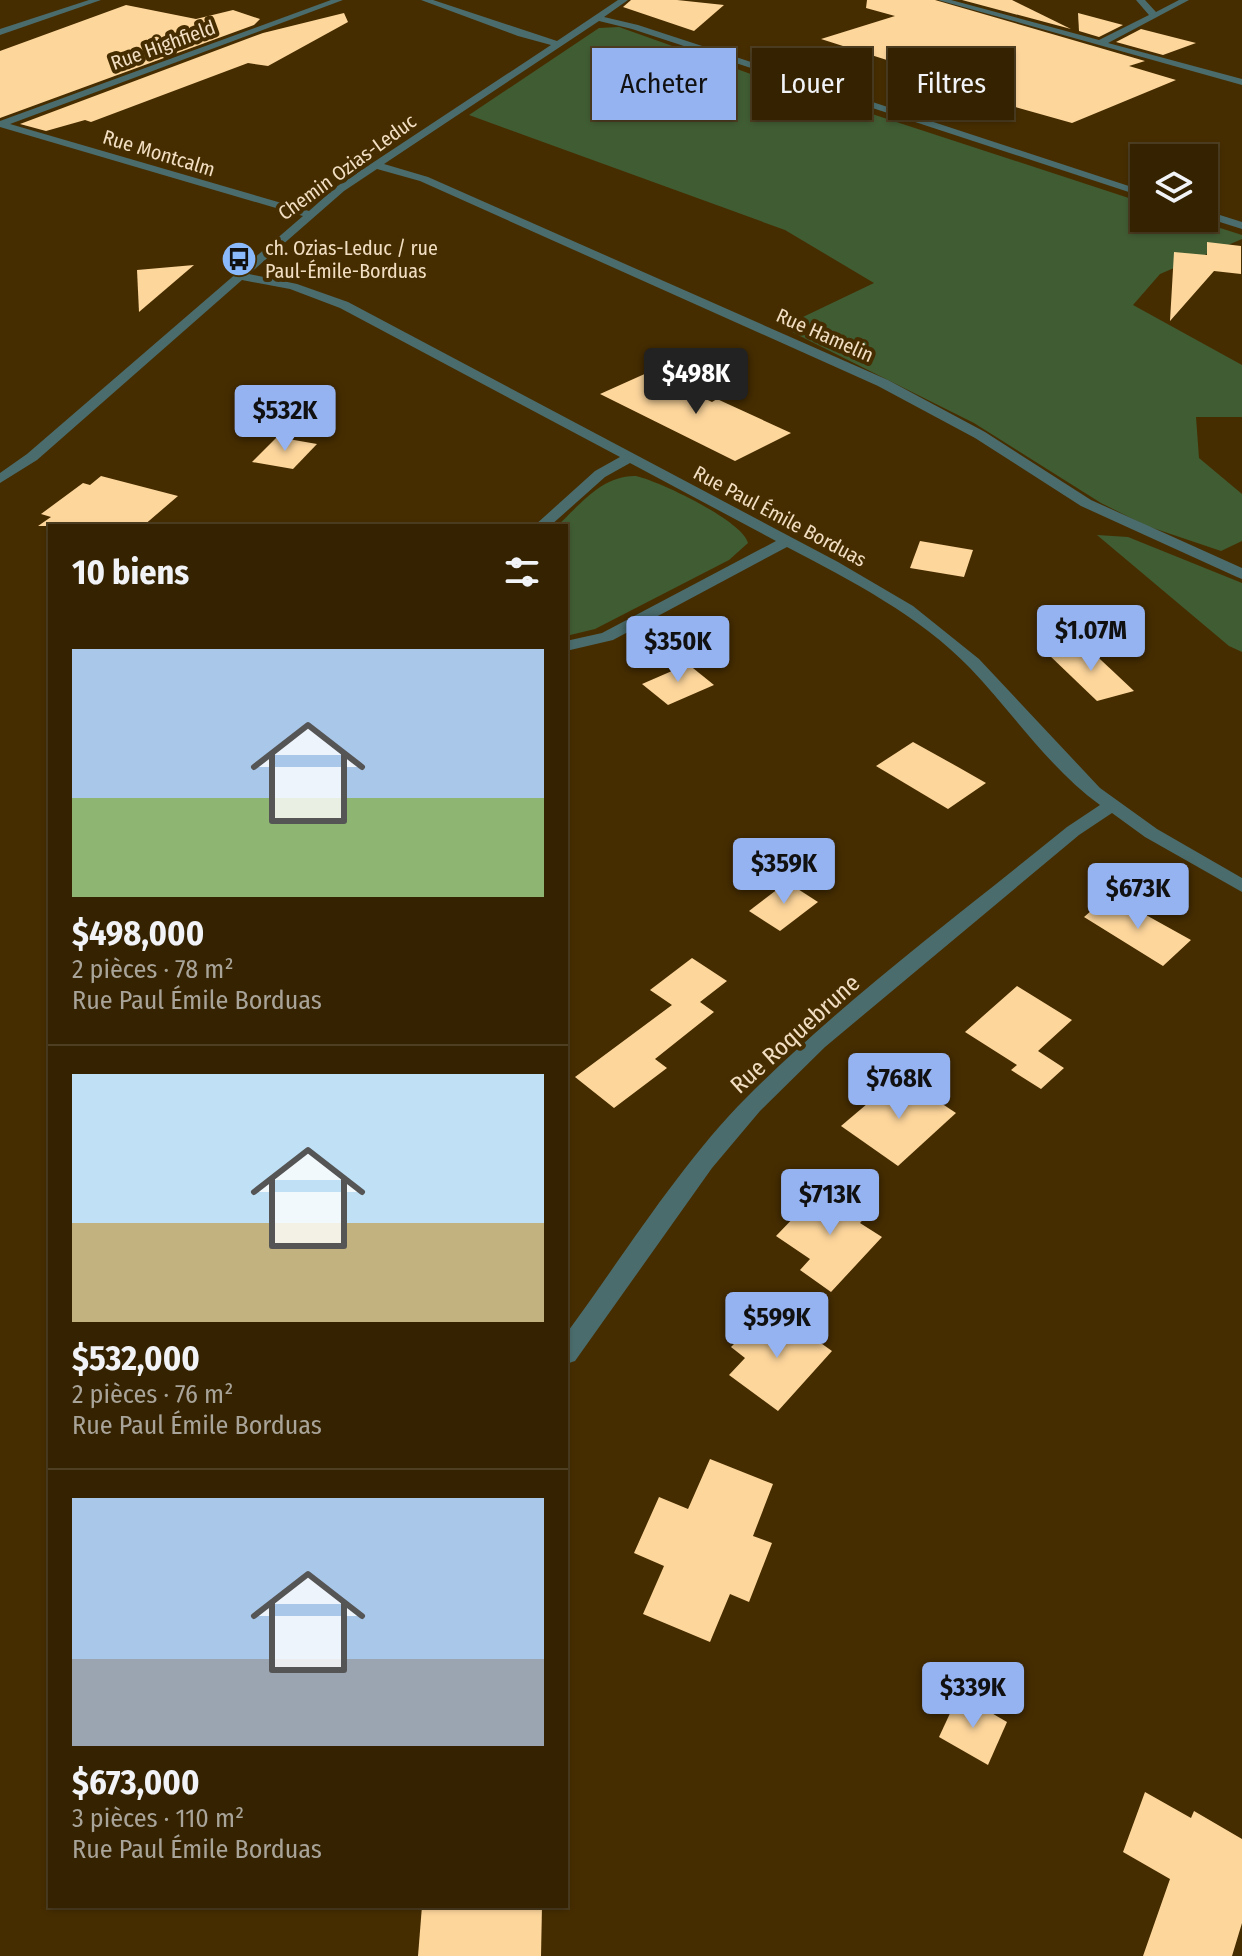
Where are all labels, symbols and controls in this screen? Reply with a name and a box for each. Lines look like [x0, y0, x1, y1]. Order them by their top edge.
street label: Rue Highfield [108, 15, 218, 75]
chip: Acheter [592, 48, 736, 120]
chip: Louer [752, 48, 872, 120]
chip: Filtres [888, 48, 1014, 120]
street label: Chemin Ozias-Leduc [273, 109, 421, 225]
street label: Rue Montcalm [100, 125, 218, 181]
map controls [1130, 144, 1218, 232]
button: layers [1130, 144, 1218, 232]
place label: ch. Ozias-Leduc / rue Paul-Émile-Borduas [265, 236, 438, 283]
bus stop icon: ch. Ozias-Leduc / rue Paul-Émile-Borduas [220, 240, 258, 278]
street label: Rue Hamelin [773, 303, 877, 367]
pin: $498K [640, 348, 752, 416]
text: $498K [662, 358, 730, 389]
pin: $532K [229, 385, 341, 453]
text: $532K [253, 395, 317, 426]
street label: Rue Paul Émile Borduas [689, 460, 871, 572]
icon: filters [500, 550, 544, 594]
text: 10 biens [72, 552, 189, 593]
pin: $1.07M [1026, 605, 1156, 673]
text: $1.07M [1055, 615, 1127, 646]
pin: $350K [622, 616, 734, 684]
text: $350K [644, 626, 712, 657]
icon: home [236, 701, 380, 845]
pin: $359K [728, 838, 840, 906]
text: $359K [751, 848, 817, 879]
pin: $673K [1082, 863, 1194, 931]
text: $673K [1106, 873, 1170, 904]
text: $498,000 [72, 913, 204, 954]
text: 2 pièces · 78 m² [72, 954, 234, 985]
street label: Rue Roquebrune [725, 969, 865, 1099]
text: Rue Paul Émile Borduas [72, 985, 322, 1016]
pin: $768K [843, 1053, 955, 1121]
text: $768K [866, 1063, 932, 1094]
icon: home [236, 1126, 380, 1270]
pin: $713K [774, 1169, 886, 1237]
text: $713K [799, 1179, 861, 1210]
pin: $599K [721, 1292, 833, 1360]
text: $599K [743, 1302, 811, 1333]
text: $532,000 [72, 1338, 200, 1379]
text: 2 pièces · 76 m² [72, 1379, 233, 1410]
text: Rue Paul Émile Borduas [72, 1410, 322, 1441]
icon: home [236, 1550, 380, 1694]
pin: $339K [917, 1662, 1029, 1730]
text: $339K [940, 1672, 1006, 1703]
text: $673,000 [72, 1762, 200, 1803]
text: 3 pièces · 110 m² [72, 1803, 244, 1834]
text: Rue Paul Émile Borduas [72, 1834, 322, 1865]

